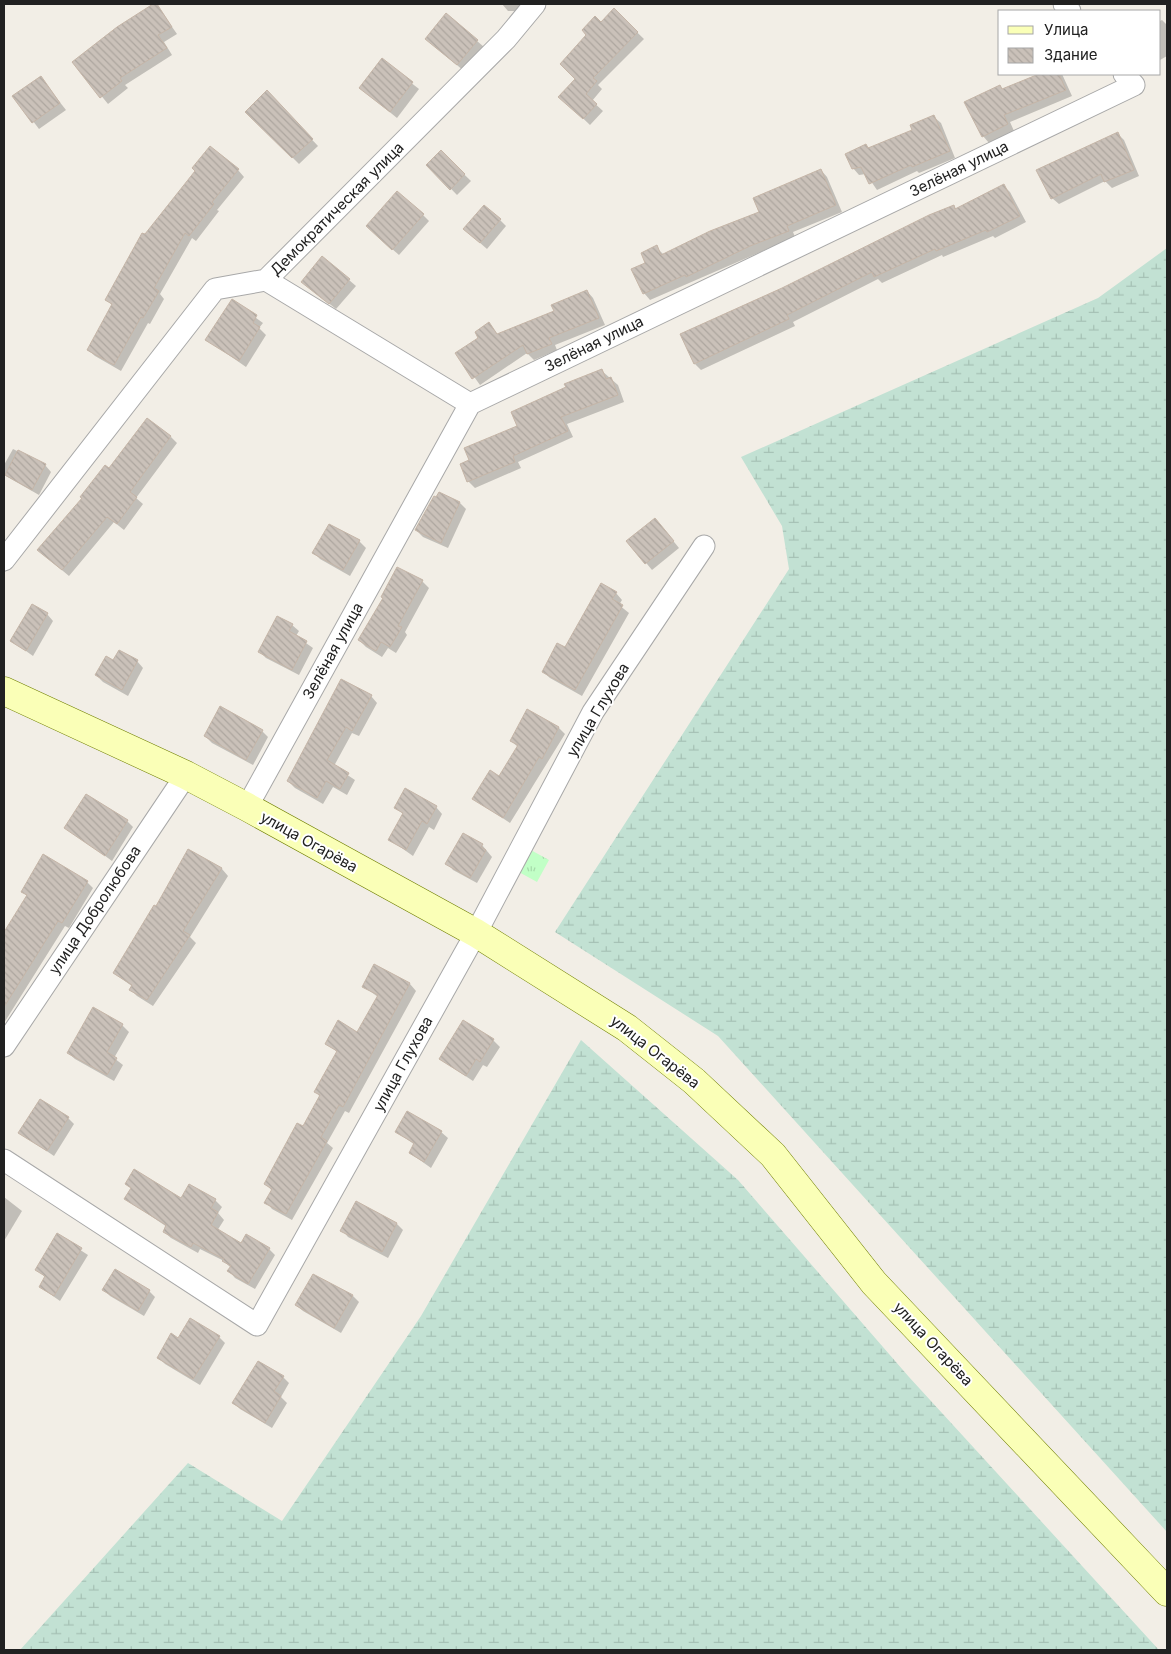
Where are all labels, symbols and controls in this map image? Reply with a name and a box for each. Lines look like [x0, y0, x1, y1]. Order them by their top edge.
legend [998, 10, 1161, 75]
text: Улица [1044, 20, 1088, 39]
text: Здание [1044, 45, 1098, 64]
street label: Зелёная улица [906, 136, 1011, 201]
street label: Демократическая улица [266, 138, 407, 279]
street label: Зелёная улица [541, 311, 646, 376]
street label: Зелёная улица [298, 599, 367, 703]
street label: улица Глухова [562, 659, 633, 760]
street label: улица Огарёва [257, 807, 361, 876]
street label: улица Добролюбова [44, 842, 145, 978]
street label: улица Огарёва [607, 1011, 704, 1092]
street label: улица Глухова [369, 1013, 437, 1115]
street label: улица Огарёва [890, 1298, 977, 1390]

